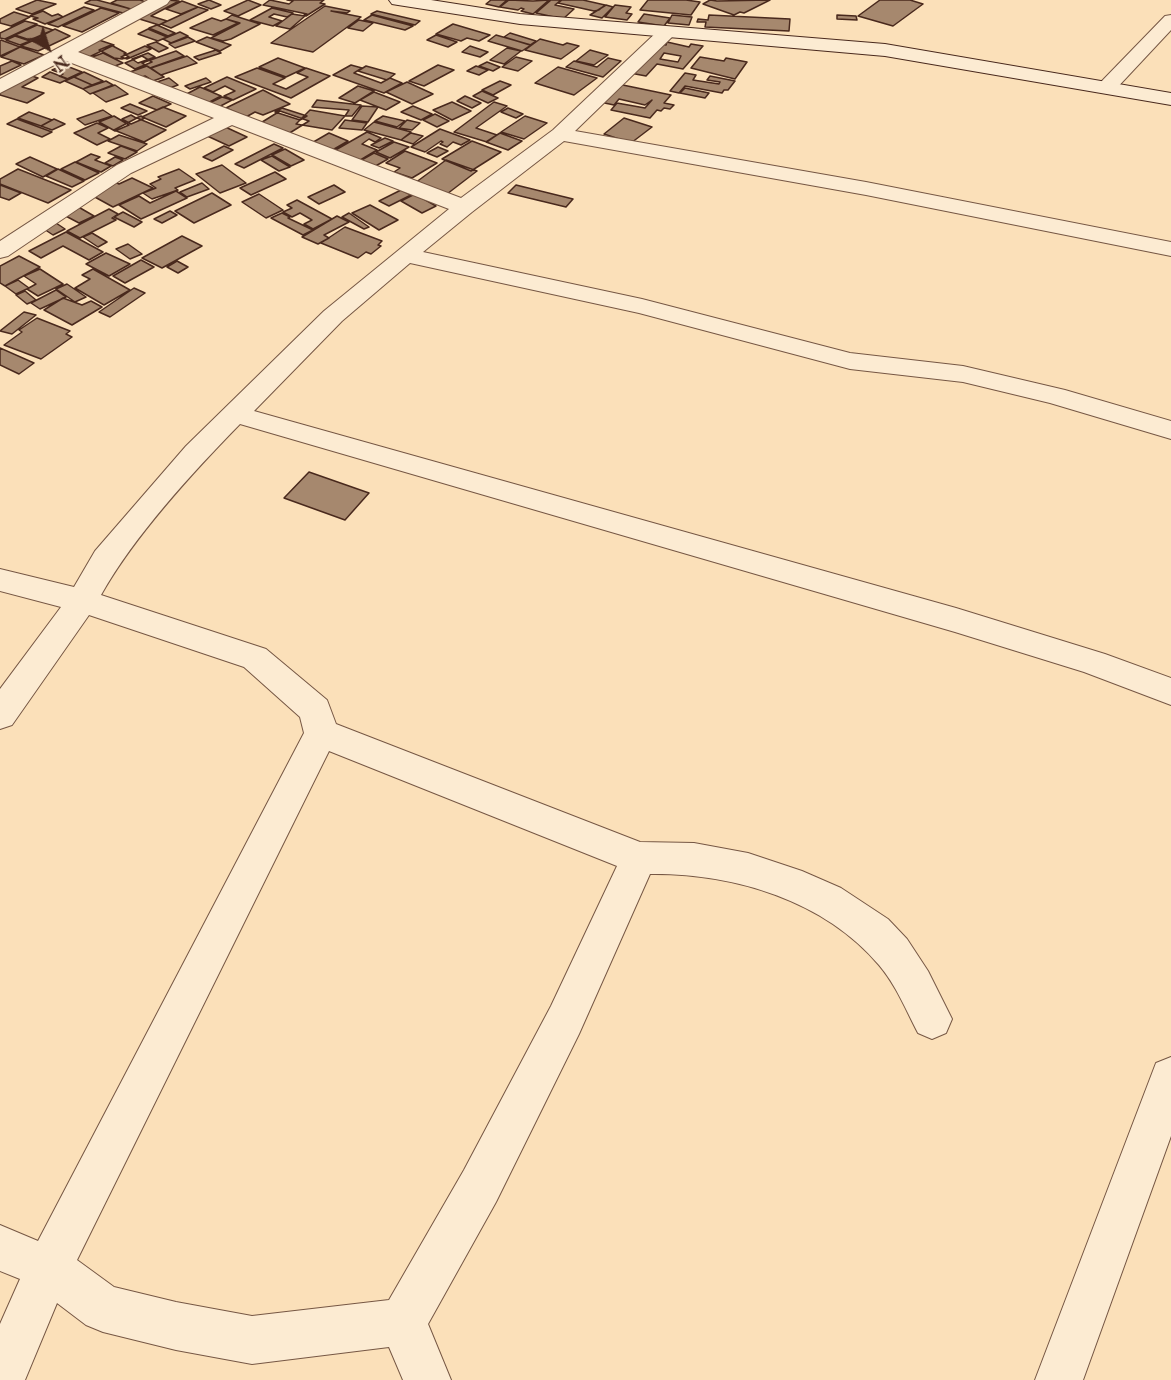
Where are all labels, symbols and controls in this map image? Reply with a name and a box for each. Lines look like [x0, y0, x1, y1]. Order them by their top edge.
north arrow [18, 18, 78, 78]
text: N [48, 50, 71, 74]

